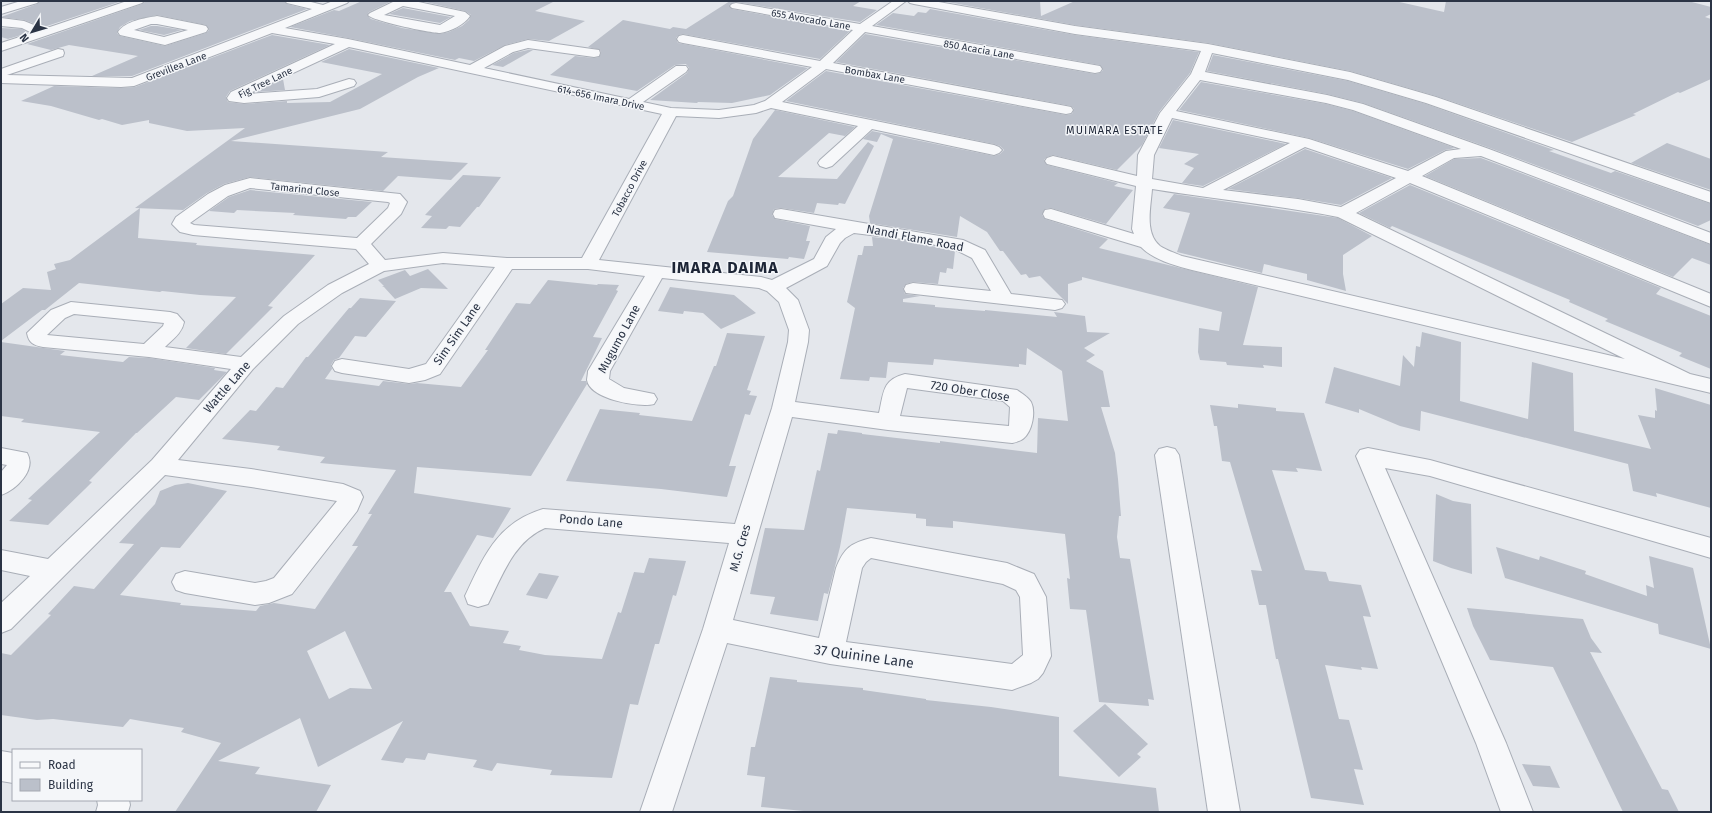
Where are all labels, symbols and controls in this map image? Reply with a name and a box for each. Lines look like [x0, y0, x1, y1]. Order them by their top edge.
street label: 655 Avocado Lane [770, 7, 852, 33]
north arrow [12, 12, 52, 52]
text: N [17, 31, 32, 45]
street label: 850 Acacia Lane [942, 38, 1015, 62]
street label: Grevillea Lane [144, 50, 208, 84]
street label: Bombax Lane [844, 64, 906, 86]
street label: Fig Tree Lane [236, 65, 295, 101]
street label: 614-656 Imara Drive [556, 83, 645, 113]
district label: MUIMARA ESTATE [1066, 124, 1164, 137]
street label: Tobacco Drive [610, 158, 650, 219]
street label: Tamarind Close [270, 180, 340, 200]
street label: Nandi Flame Road [865, 222, 965, 254]
district label: IMARA DAIMA [671, 258, 779, 277]
street label: Sim Sim Lane [430, 300, 484, 368]
street label: Mugumo Lane [595, 302, 643, 376]
street label: Wattle Lane [201, 358, 253, 416]
street label: 720 Ober Close [929, 378, 1011, 404]
street label: Pondo Lane [559, 511, 623, 531]
street label: M.G. Cres [727, 522, 754, 573]
street label: 37 Quinine Lane [813, 641, 915, 672]
legend [12, 749, 142, 801]
text: Road [48, 758, 76, 772]
text: Building [48, 778, 94, 792]

